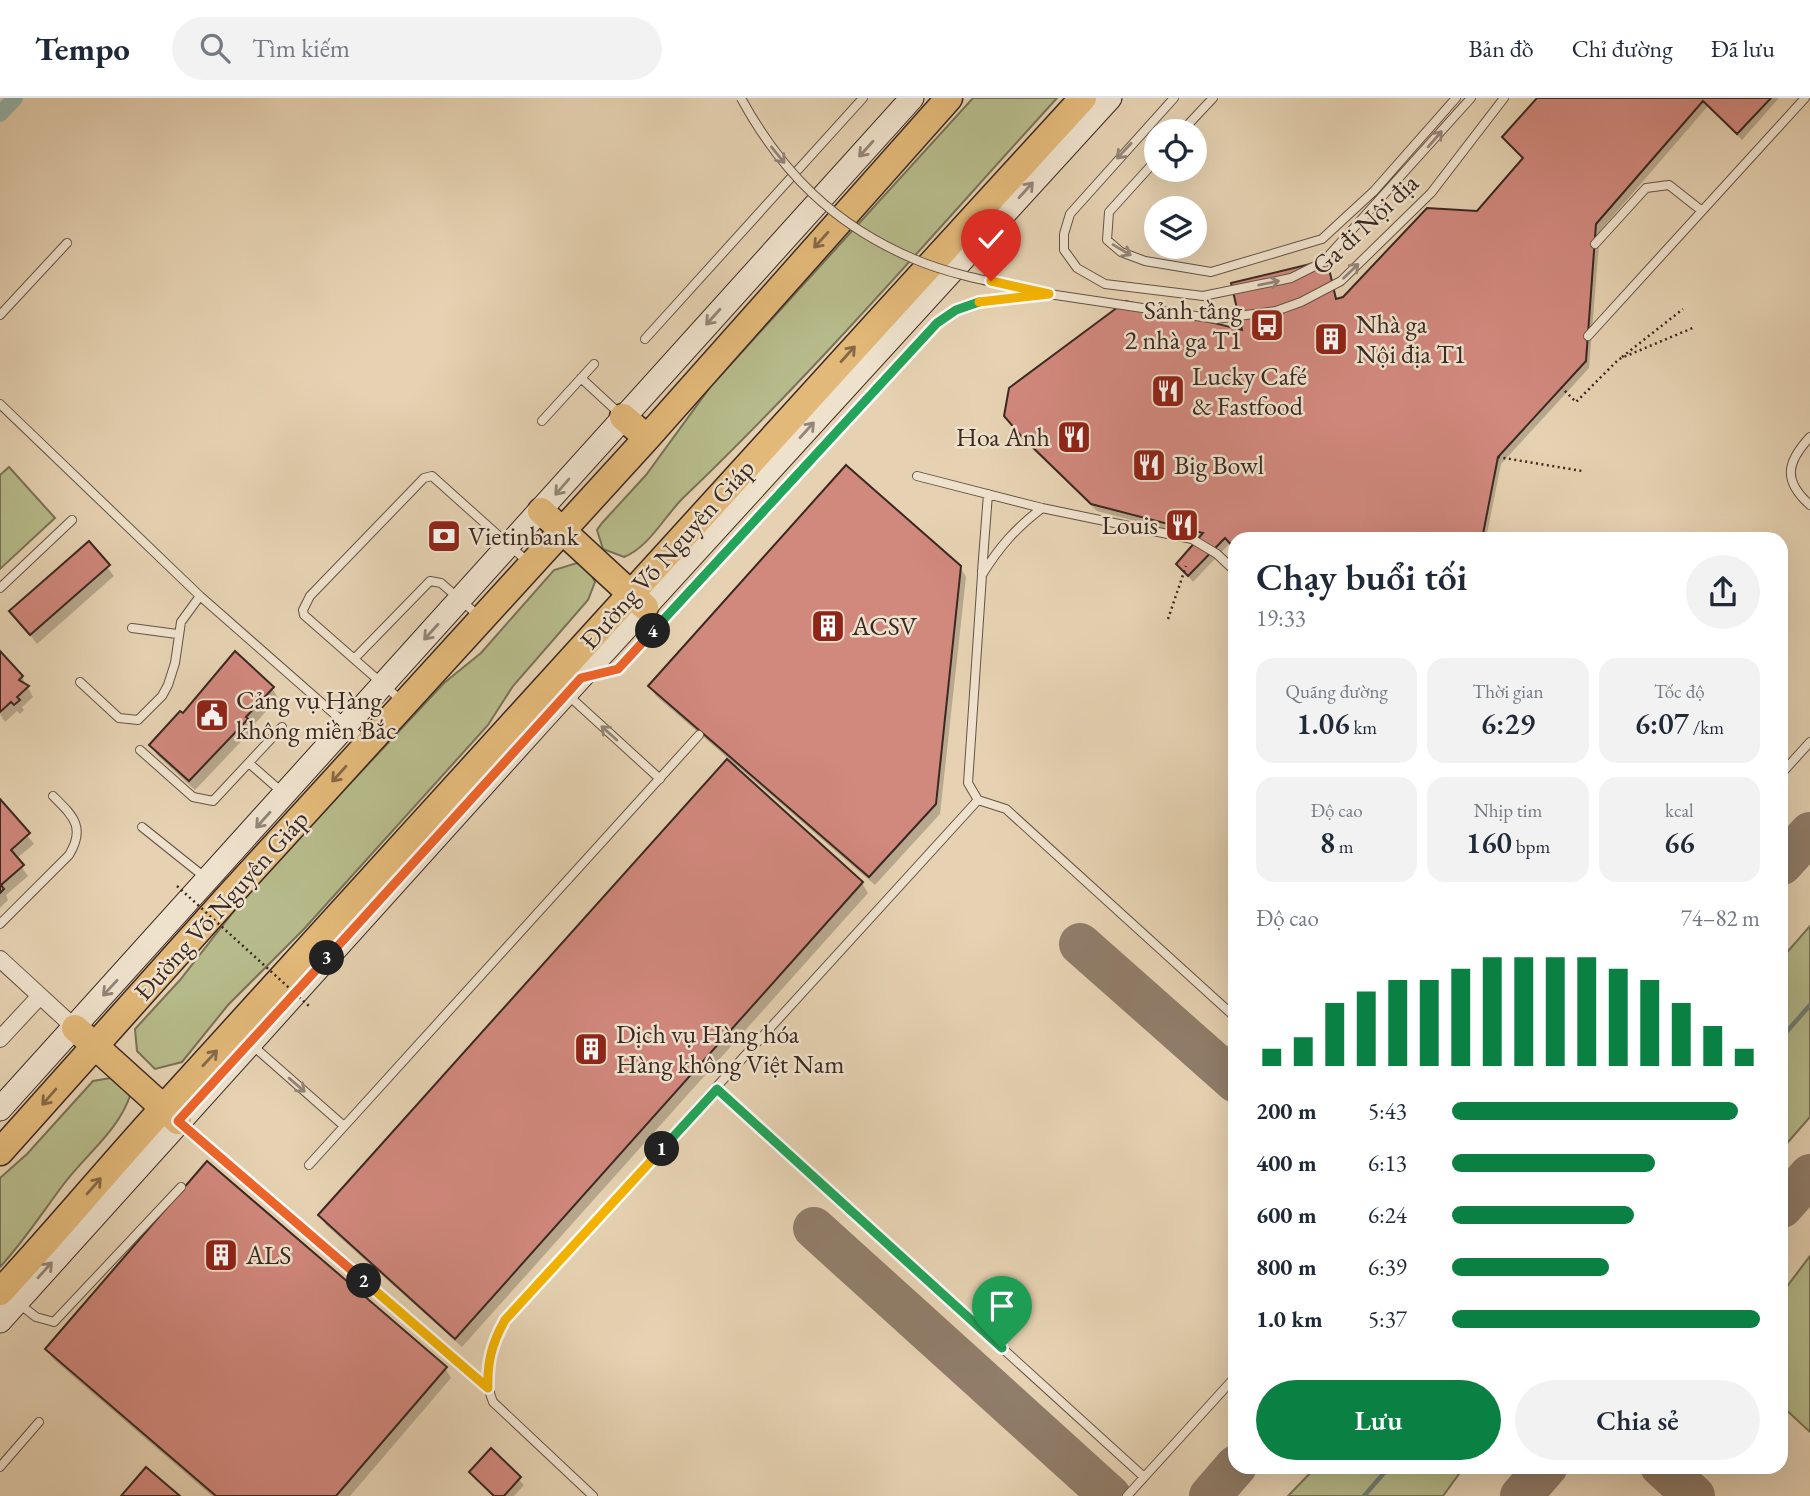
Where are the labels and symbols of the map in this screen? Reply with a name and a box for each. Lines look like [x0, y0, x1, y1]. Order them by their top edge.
one-way arrow [1427, 130, 1443, 148]
one-way arrow [858, 139, 874, 157]
one-way arrow [1116, 142, 1133, 159]
one-way arrow [770, 146, 785, 164]
street label: Ga đi Nội địa [1304, 165, 1426, 282]
one-way arrow [1018, 182, 1035, 199]
pin [961, 209, 1021, 281]
one-way arrow [813, 231, 829, 249]
one-way arrow [1112, 243, 1132, 257]
one-way arrow [1342, 263, 1359, 280]
one-way arrow [1257, 276, 1280, 290]
place label: Sảnh tầng 2 nhà ga T1 [1125, 293, 1243, 357]
bus stop icon: Sảnh tầng 2 nhà ga T1 [1248, 306, 1286, 344]
place label: Nhà ga Nội địa T1 [1356, 307, 1466, 371]
one-way arrow [705, 308, 722, 325]
building icon: Nhà ga Nội địa T1 [1312, 320, 1350, 358]
one-way arrow [840, 346, 857, 363]
place label: Lucky Café & Fastfood [1192, 359, 1307, 423]
restaurant icon: Lucky Café & Fastfood [1149, 372, 1187, 410]
restaurant icon: Hoa Anh [1055, 418, 1093, 456]
place label: Hoa Anh [956, 420, 1050, 454]
one-way arrow [799, 422, 815, 440]
restaurant icon: Big Bowl [1130, 446, 1168, 484]
place label: Big Bowl [1174, 448, 1264, 482]
street label: Đường Võ Nguyên Giáp [572, 452, 762, 656]
one-way arrow [554, 478, 570, 496]
restaurant icon: Louis [1163, 506, 1201, 544]
place label: Louis [1101, 508, 1158, 542]
bank icon: Vietinbank [425, 517, 463, 555]
place label: Vietinbank [468, 519, 580, 553]
building icon: ACSV [809, 607, 847, 645]
place label: ACSV [851, 609, 918, 643]
pin: 4 [636, 614, 670, 648]
one-way arrow [423, 623, 439, 641]
place label: Cảng vụ Hàng không miền Bắc [236, 683, 397, 747]
public building icon: Cảng vụ Hàng không miền Bắc [193, 696, 231, 734]
one-way arrow [600, 725, 618, 741]
one-way arrow [331, 765, 348, 782]
street label: Đường Võ Nguyên Giáp [126, 803, 316, 1007]
one-way arrow [255, 811, 271, 829]
pin: 3 [310, 940, 344, 976]
one-way arrow [102, 979, 118, 997]
place label: Dịch vụ Hàng hóa Hàng không Việt Nam [616, 1017, 844, 1081]
building icon: Dịch vụ Hàng hóa Hàng không Việt Nam [572, 1030, 610, 1068]
one-way arrow [201, 1050, 218, 1067]
one-way arrow [288, 1077, 306, 1093]
one-way arrow [41, 1088, 57, 1106]
pin: 1 [644, 1132, 680, 1166]
one-way arrow [86, 1178, 102, 1196]
building icon: ALS [202, 1236, 240, 1274]
place label: ALS [245, 1238, 291, 1272]
one-way arrow [37, 1262, 54, 1279]
pin: 2 [346, 1264, 382, 1298]
pin [972, 1276, 1032, 1348]

